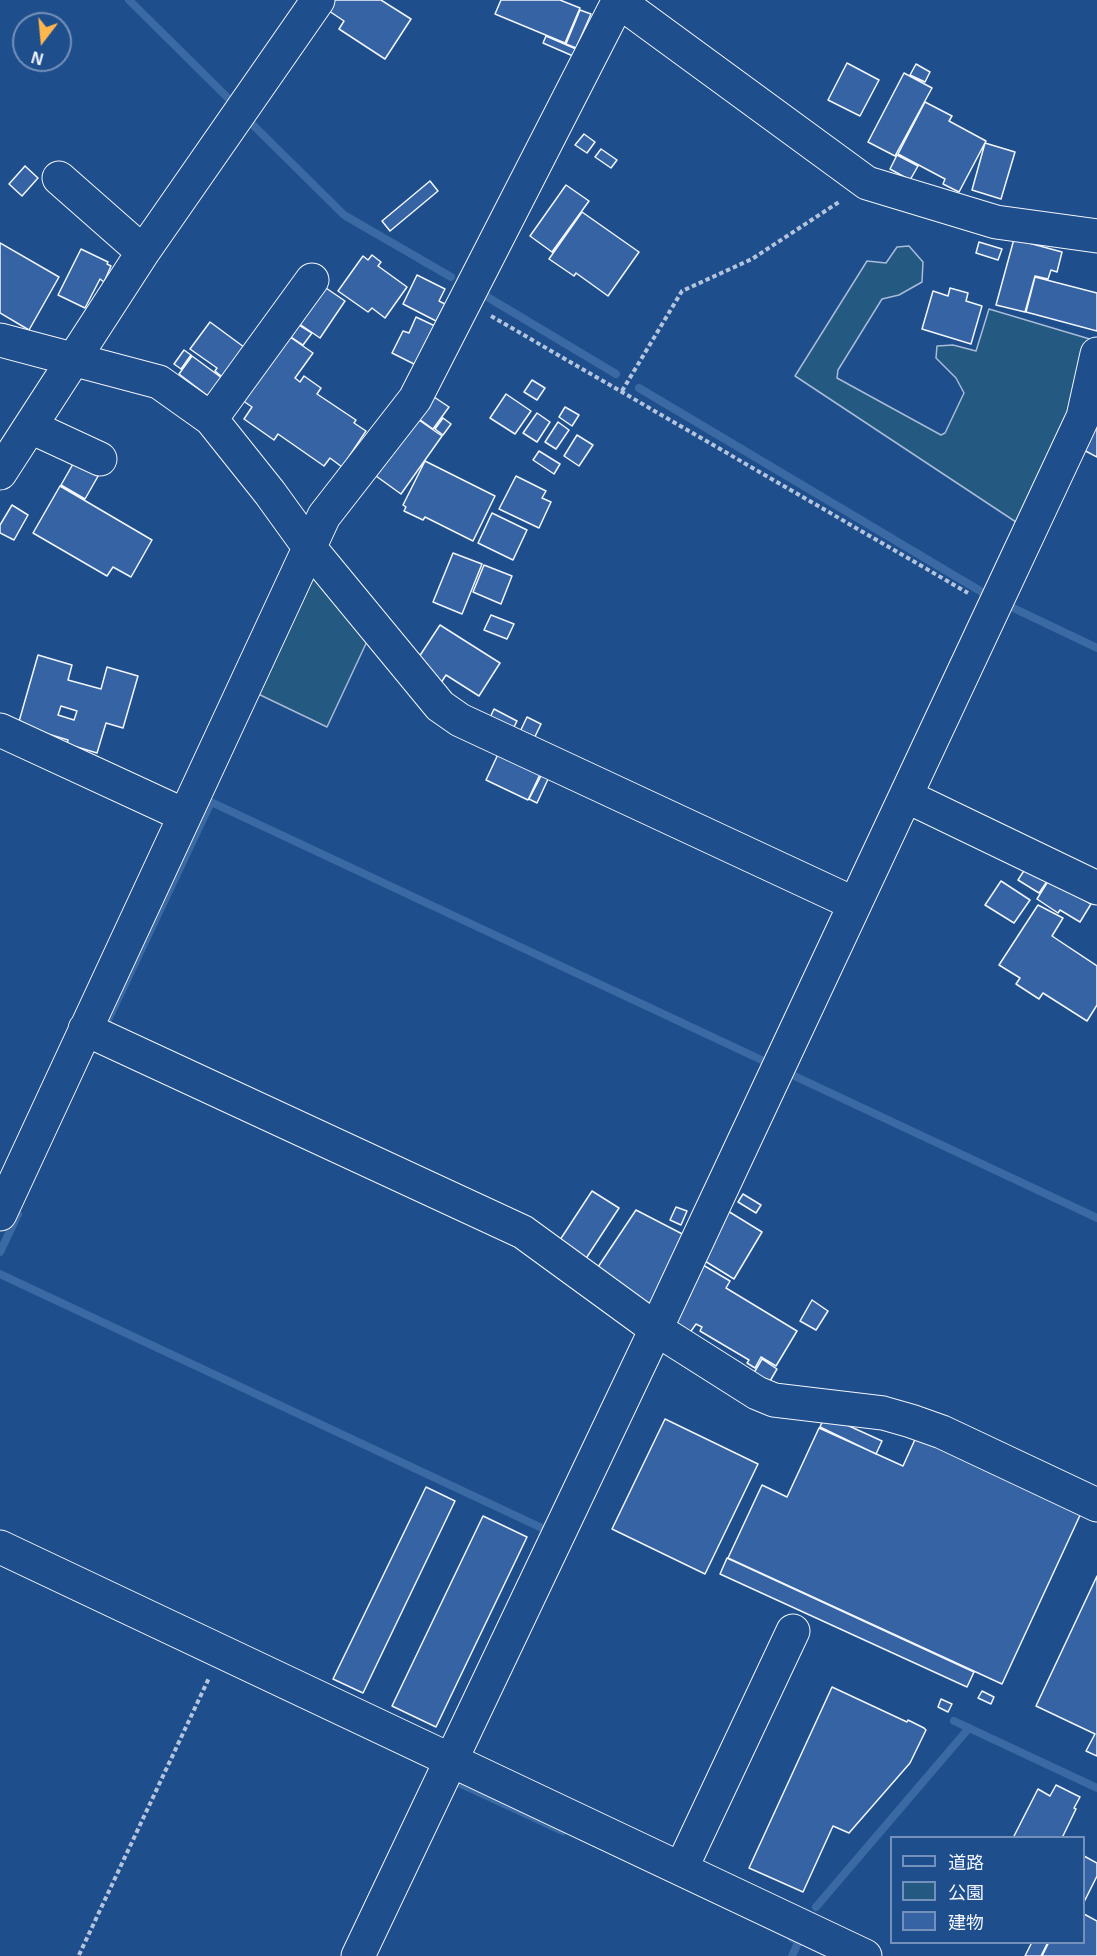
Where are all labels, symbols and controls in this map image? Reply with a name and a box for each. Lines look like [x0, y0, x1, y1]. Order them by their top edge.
north arrow [12, 12, 72, 72]
text: N [30, 48, 45, 68]
legend [890, 1836, 1085, 1944]
text: 道路 [948, 1853, 984, 1873]
text: 公園 [948, 1883, 984, 1903]
text: 建物 [948, 1913, 984, 1933]

